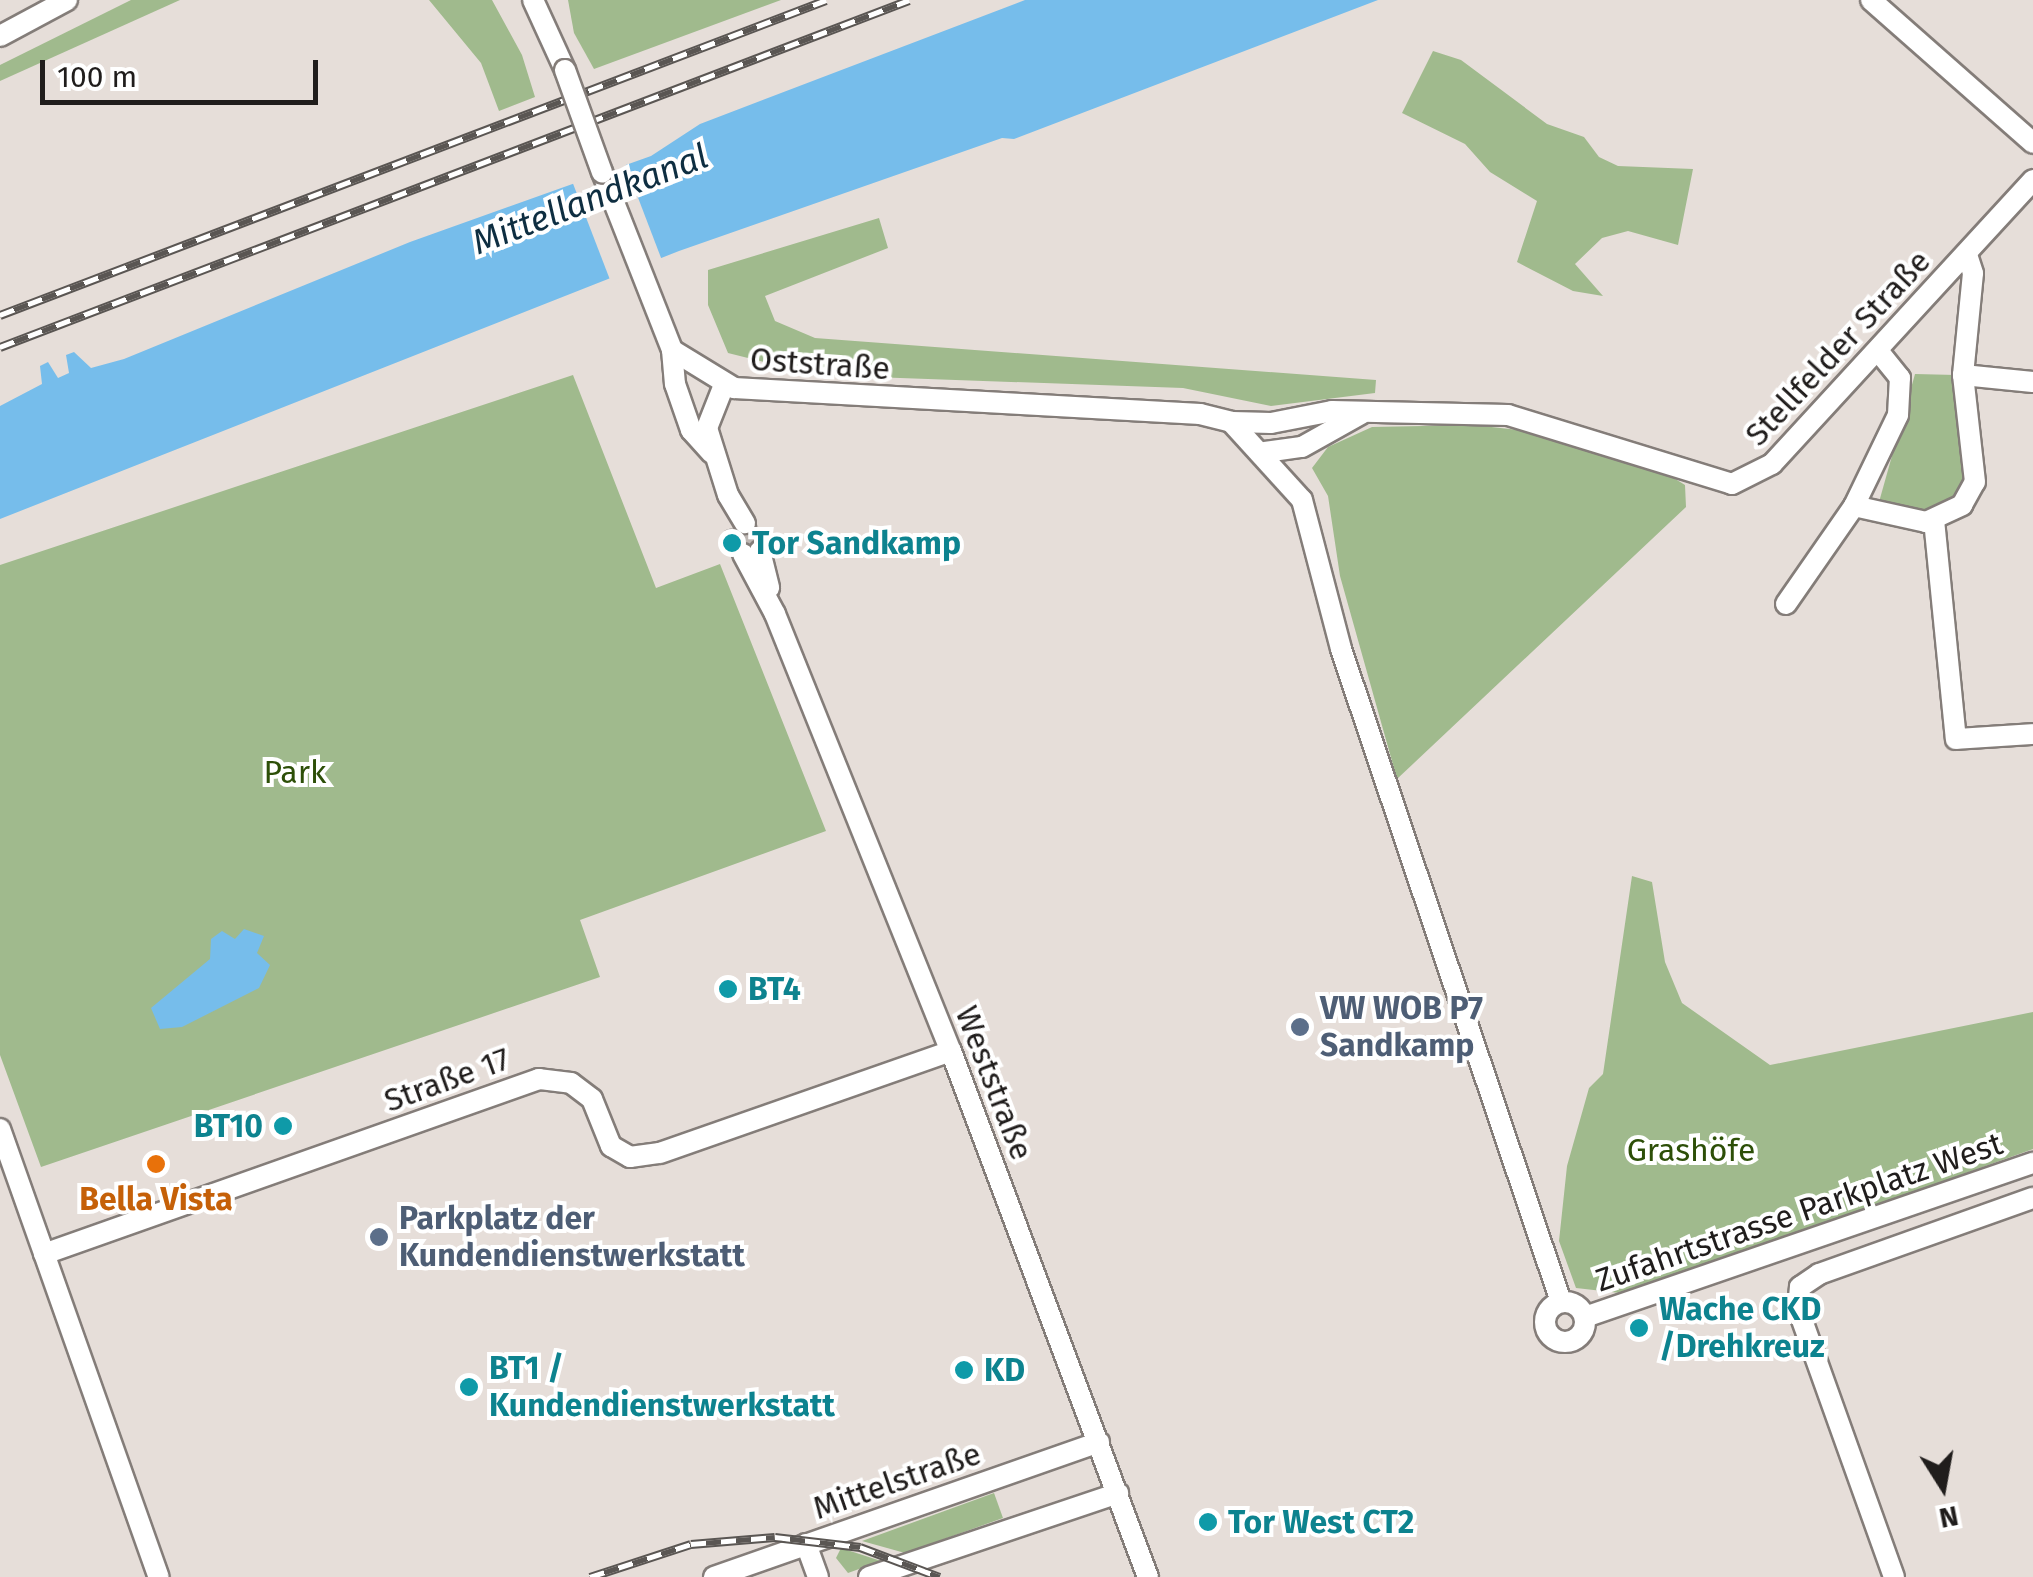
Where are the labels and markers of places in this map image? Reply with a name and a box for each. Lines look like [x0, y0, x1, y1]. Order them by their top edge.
place label: Tor Sandkamp [752, 524, 961, 562]
marker: Tor Sandkamp [721, 532, 743, 554]
place label: BT4 [748, 970, 801, 1008]
marker: BT4 [717, 978, 739, 1000]
place label: VW WOB P7 Sandkamp [1320, 990, 1483, 1065]
marker: VW WOB P7 Sandkamp [1289, 1016, 1311, 1038]
place label: BT10 [194, 1107, 263, 1145]
marker: BT10 [272, 1115, 294, 1137]
marker: Bella Vista [145, 1153, 167, 1175]
place label: Bella Vista [79, 1180, 233, 1218]
place label: Parkplatz der Kundendienstwerkstatt [399, 1200, 745, 1275]
marker: Parkplatz der Kundendienstwerkstatt [368, 1226, 390, 1248]
place label: Wache CKD /Drehkreuz [1659, 1291, 1825, 1366]
marker: Wache CKD /Drehkreuz [1628, 1317, 1650, 1339]
place label: BT1 / Kundendienstwerkstatt [489, 1350, 835, 1425]
place label: KD [984, 1351, 1025, 1389]
marker: KD [953, 1359, 975, 1381]
marker: BT1 / Kundendienstwerkstatt [458, 1376, 480, 1398]
place label: Tor West CT2 [1228, 1503, 1414, 1541]
marker: Tor West CT2 [1197, 1511, 1219, 1533]

